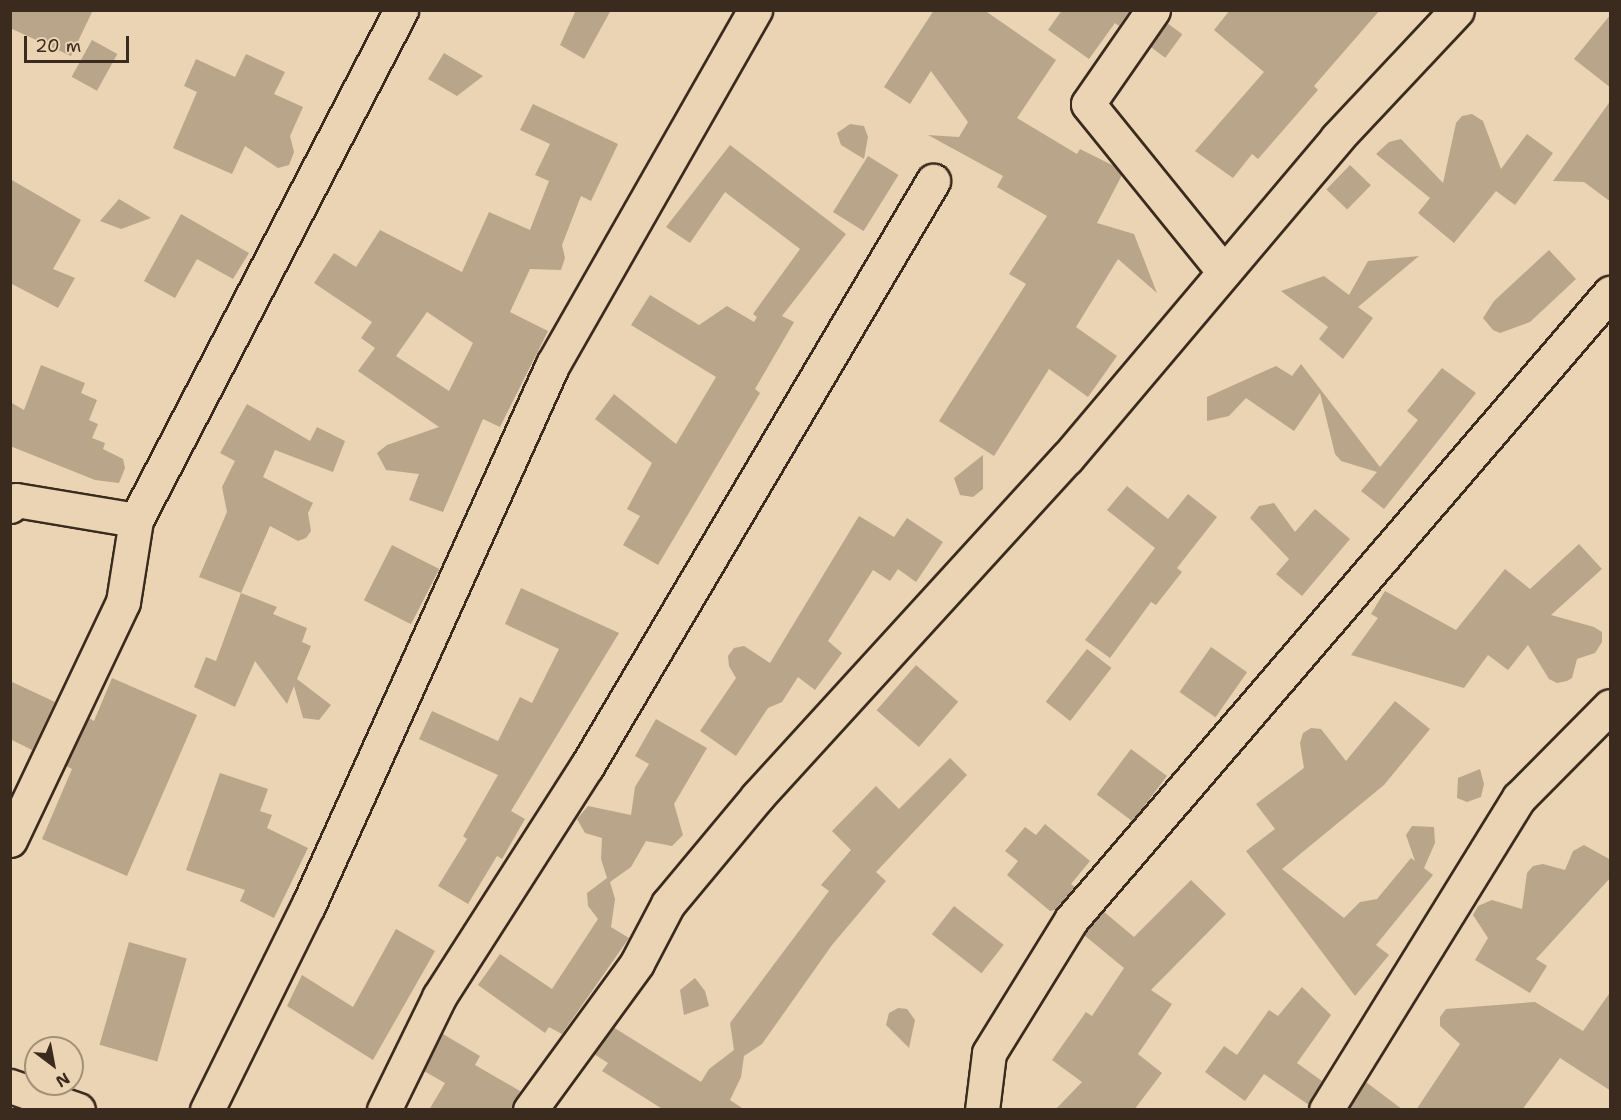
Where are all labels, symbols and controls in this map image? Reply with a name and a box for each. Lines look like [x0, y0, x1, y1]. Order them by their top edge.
scale bar [27, 24, 132, 62]
text: 20 m [35, 34, 81, 58]
north arrow [24, 1036, 84, 1096]
text: N [52, 1068, 74, 1092]

